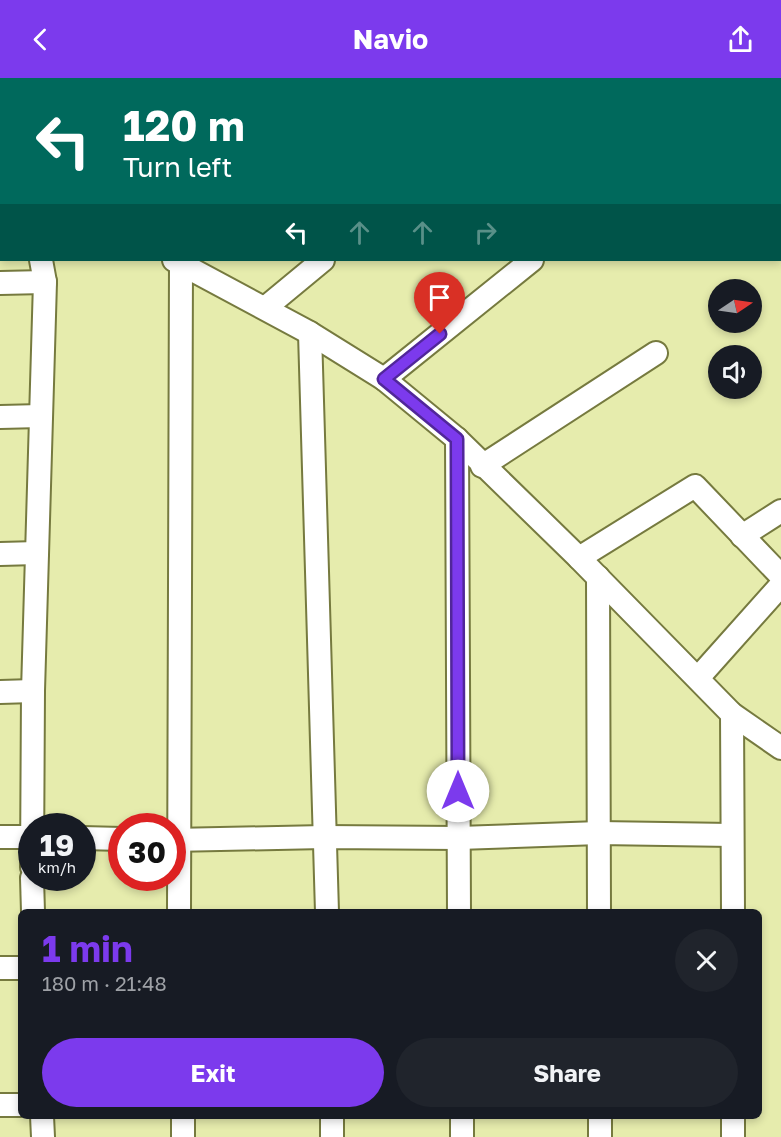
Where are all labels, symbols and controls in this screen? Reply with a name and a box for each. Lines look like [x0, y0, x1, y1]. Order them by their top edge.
icon: back [24, 23, 57, 56]
text: Navio [353, 23, 428, 55]
icon: share [724, 23, 757, 56]
text: 120 m [123, 100, 245, 150]
icon: left [24, 102, 102, 180]
text: Turn left [123, 151, 232, 183]
icon: left [280, 216, 313, 249]
icon: ahead [343, 216, 376, 249]
icon: ahead [406, 216, 439, 249]
icon: right [469, 216, 502, 249]
pin [414, 272, 465, 334]
north arrow [708, 279, 762, 333]
map controls [708, 279, 762, 399]
icon: arrive [423, 281, 456, 314]
button: sound [708, 345, 762, 399]
position arrow [426, 759, 490, 823]
speed limit sign: 30 [108, 813, 186, 891]
text: 19 [40, 827, 74, 863]
text: km/h [38, 858, 76, 876]
text: 1 min [42, 927, 133, 970]
button: close [675, 929, 738, 992]
text: 180 m · 21:48 [42, 971, 167, 995]
button: Exit [42, 1038, 384, 1107]
button: Share [396, 1038, 738, 1107]

